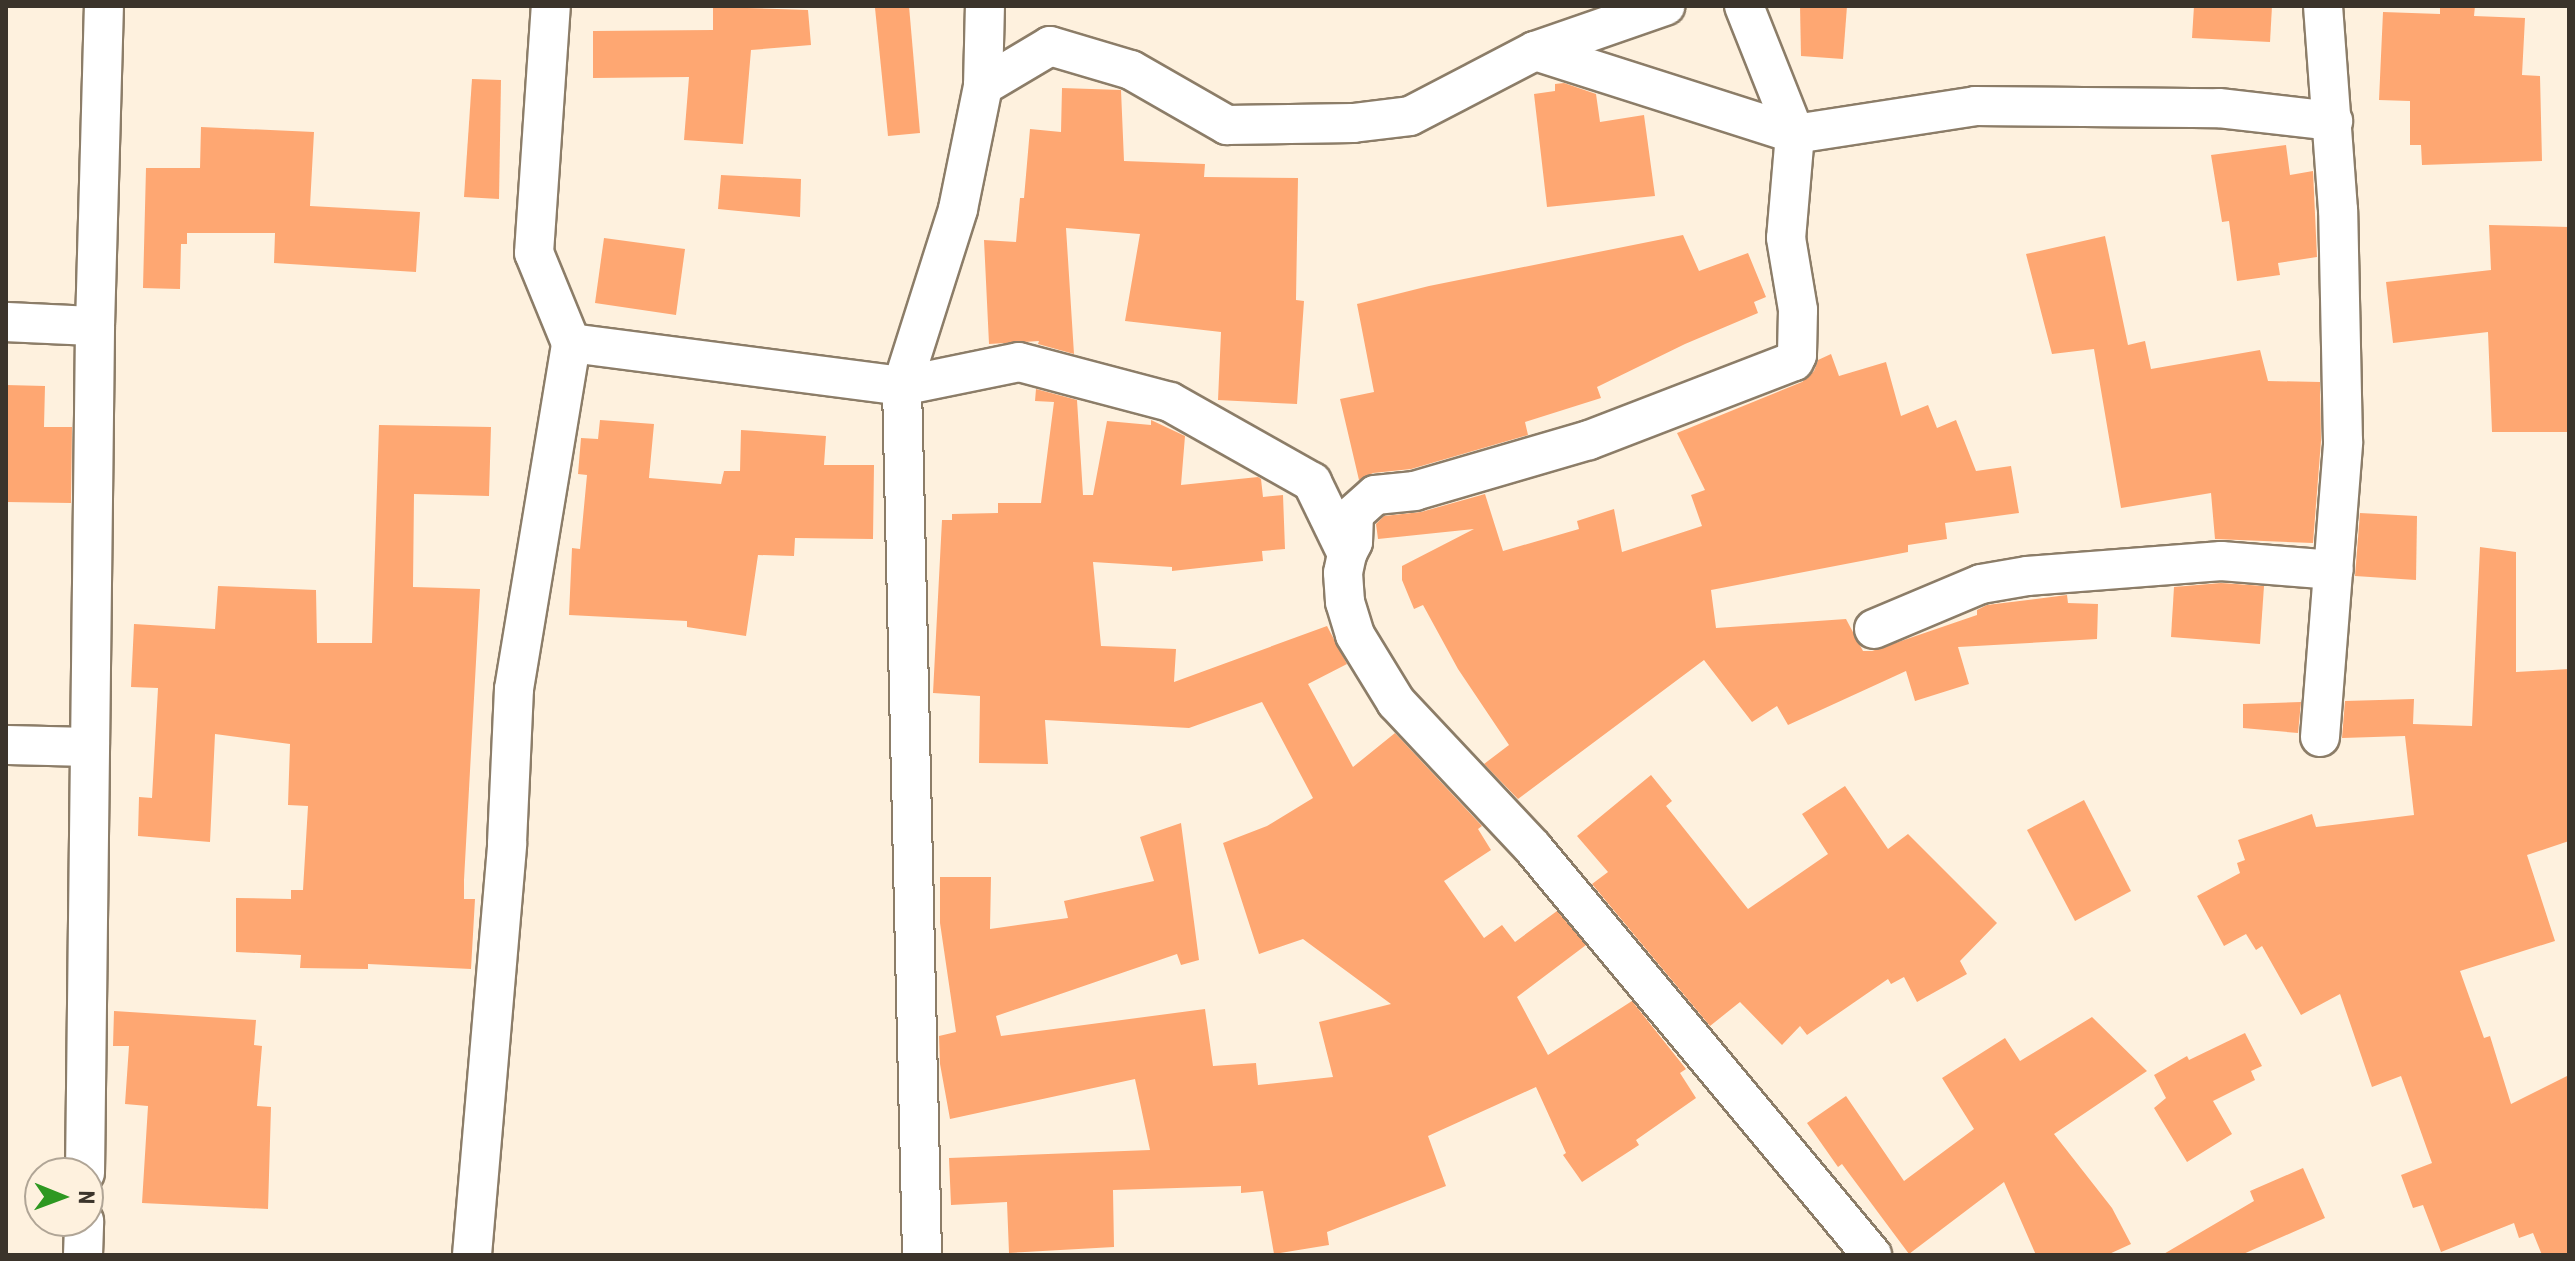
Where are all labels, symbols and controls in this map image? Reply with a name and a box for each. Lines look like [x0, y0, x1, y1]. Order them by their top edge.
north arrow [24, 1157, 104, 1237]
text: N [74, 1190, 99, 1204]

